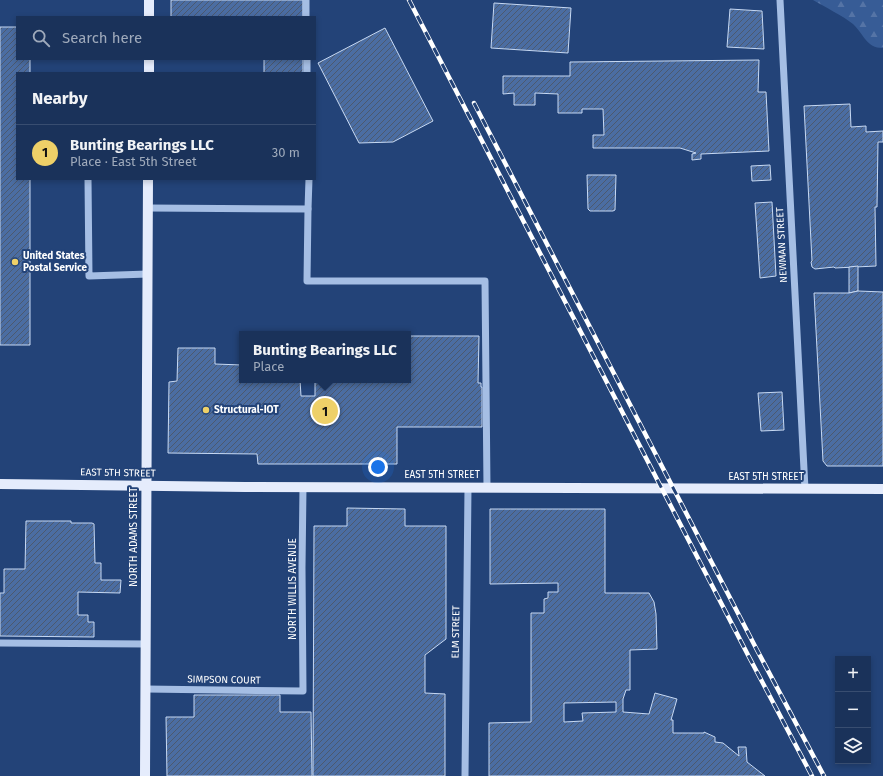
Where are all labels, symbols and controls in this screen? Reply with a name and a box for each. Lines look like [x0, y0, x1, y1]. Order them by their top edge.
search box [16, 16, 316, 60]
icon: search [30, 27, 52, 49]
text: Search here [62, 29, 142, 47]
text: Nearby [32, 88, 87, 109]
text: Bunting Bearings LLC [70, 136, 214, 154]
text: 1 [42, 145, 48, 160]
text: 30 m [272, 145, 300, 160]
text: Place · East 5th Street [70, 154, 197, 169]
street label: NEWMAN STREET [774, 206, 790, 283]
place label: United States Postal Service [23, 250, 88, 274]
marker: United States Postal Service [10, 257, 20, 267]
popup [239, 331, 411, 383]
text: Bunting Bearings LLC [253, 341, 397, 359]
text: Place [253, 359, 284, 374]
pin: 1 [312, 396, 338, 426]
place label: Structural-IOT [214, 404, 279, 416]
marker: Structural-IOT [201, 405, 211, 415]
your location [368, 457, 388, 477]
street label: EAST 5TH STREET [80, 466, 157, 480]
street label: EAST 5TH STREET [404, 469, 481, 481]
street label: EAST 5TH STREET [728, 471, 805, 483]
street label: NORTH ADAMS STREET [128, 486, 140, 587]
street label: NORTH WILLIS AVENUE [287, 538, 299, 640]
street label: ELM STREET [450, 605, 462, 659]
map controls [835, 656, 871, 764]
button: + [835, 656, 871, 692]
street label: SIMPSON COURT [187, 673, 262, 687]
button: − [835, 692, 871, 728]
button: layers [835, 728, 871, 764]

